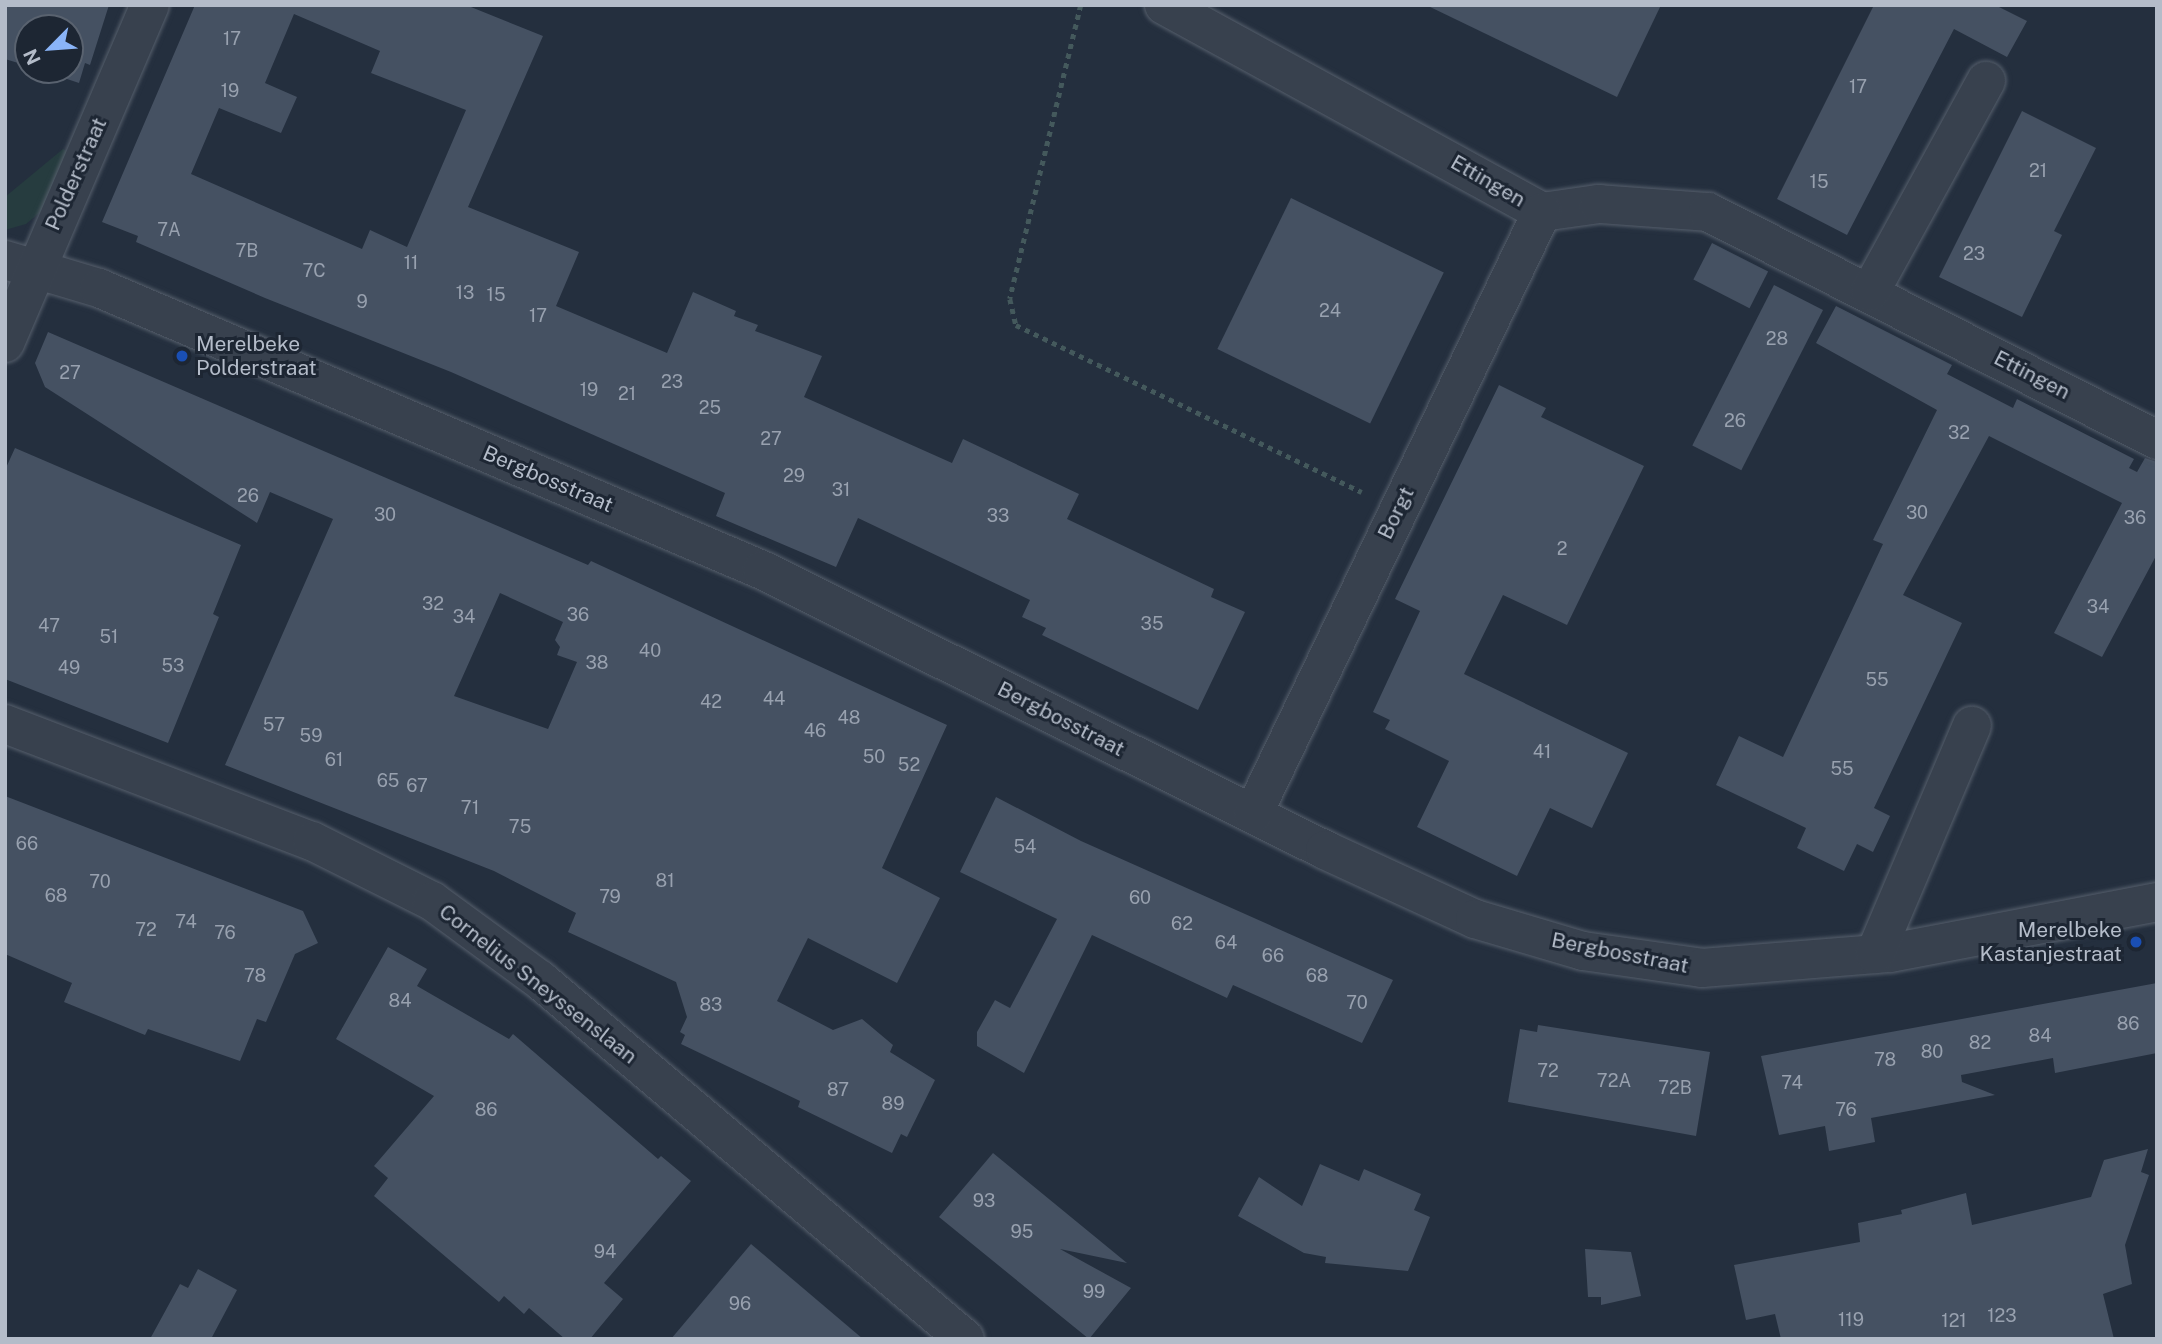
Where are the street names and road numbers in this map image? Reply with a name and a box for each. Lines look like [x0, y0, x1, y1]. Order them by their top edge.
street label: Polderstraat [40, 114, 112, 234]
street label: Ettingen [1446, 150, 1530, 212]
street label: Ettingen [1990, 345, 2074, 405]
street label: Bergbosstraat [479, 440, 617, 518]
street label: Borgt [1373, 483, 1419, 543]
street label: Bergbosstraat [993, 676, 1129, 762]
street label: Cornelius Sneyssenslaan [434, 899, 642, 1069]
street label: Bergbosstraat [1549, 927, 1691, 979]

